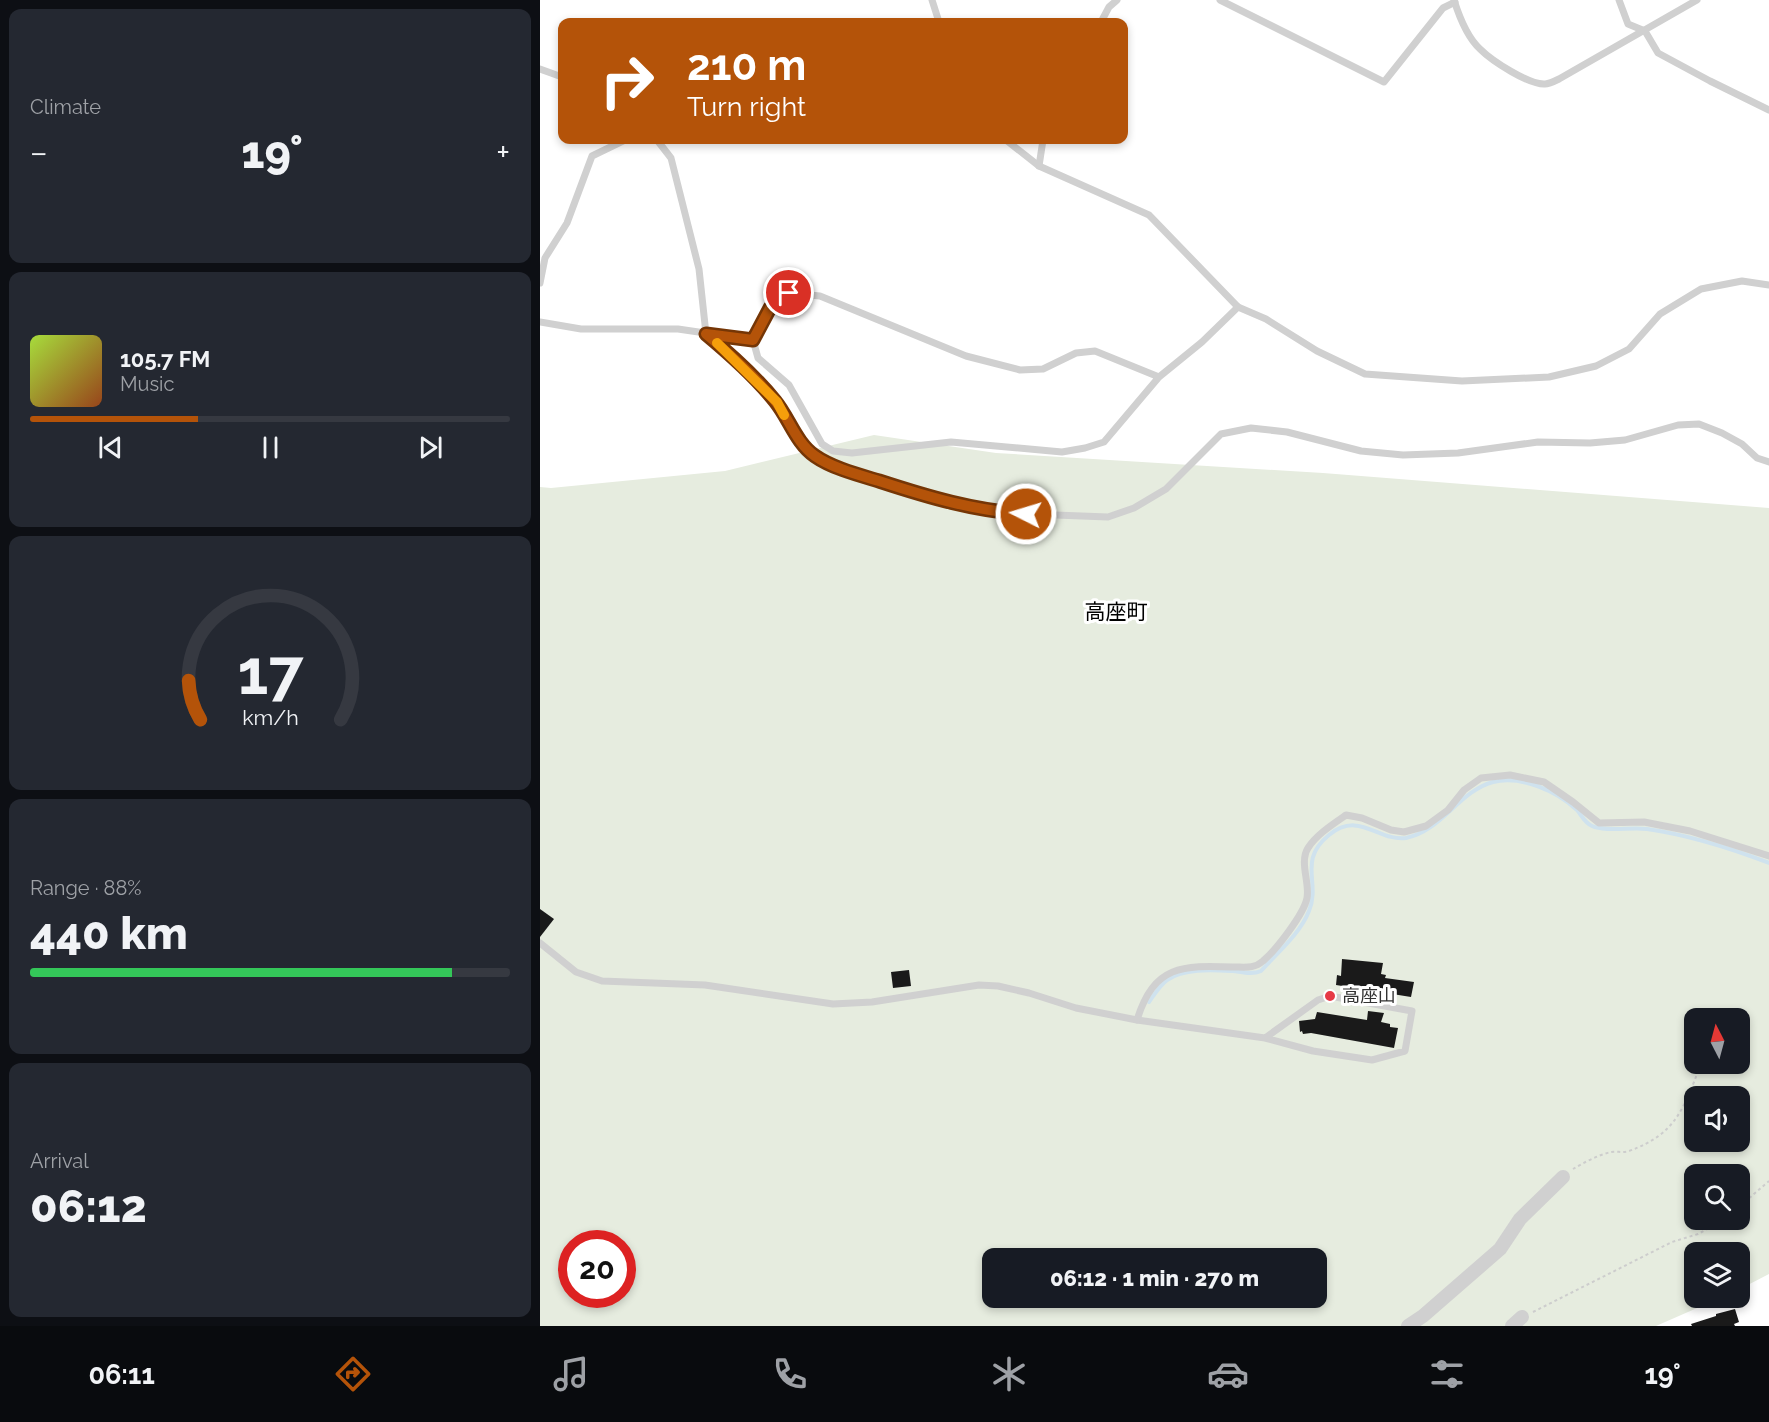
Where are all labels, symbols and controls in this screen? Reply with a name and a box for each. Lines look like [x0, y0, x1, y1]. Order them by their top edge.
text: 210 m [687, 41, 806, 90]
icon: right [588, 42, 666, 120]
text: Turn right [687, 91, 806, 122]
text: Climate [30, 95, 101, 119]
text: 19° [241, 126, 303, 179]
text: − [30, 133, 48, 172]
text: + [496, 133, 510, 172]
pin [763, 267, 814, 318]
icon: arrive [772, 276, 805, 309]
text: 105.7 FM [120, 346, 210, 372]
text: Music [120, 372, 174, 396]
icon: previous [94, 431, 127, 464]
icon: pause [254, 431, 287, 464]
icon: next [414, 431, 447, 464]
position arrow [994, 482, 1058, 546]
district label: 高座町 [1085, 599, 1148, 624]
text: 17 [237, 635, 304, 709]
text: km/h [242, 705, 298, 730]
text: Range · 88% [30, 876, 142, 900]
text: 440 km [30, 907, 188, 960]
place label: 高座山 [1342, 985, 1396, 1006]
marker: 高座山 [1323, 989, 1337, 1003]
north arrow [1684, 1008, 1750, 1074]
map controls [1684, 1008, 1750, 1308]
button: sound [1684, 1086, 1750, 1152]
text: Arrival [30, 1149, 89, 1173]
button: search [1684, 1164, 1750, 1230]
text: 06:12 [30, 1180, 147, 1233]
speed limit sign: 20 [558, 1230, 636, 1308]
button: layers [1684, 1242, 1750, 1308]
text: 06:12 · 1 min · 270 m [1050, 1265, 1259, 1291]
icon: directions [332, 1353, 374, 1395]
icon: music [550, 1353, 592, 1395]
icon: phone [769, 1353, 811, 1395]
icon: climate [988, 1353, 1030, 1395]
icon: car [1207, 1353, 1249, 1395]
icon: filters [1426, 1353, 1468, 1395]
text: 06:11 [88, 1359, 155, 1390]
text: 19° [1644, 1359, 1681, 1390]

